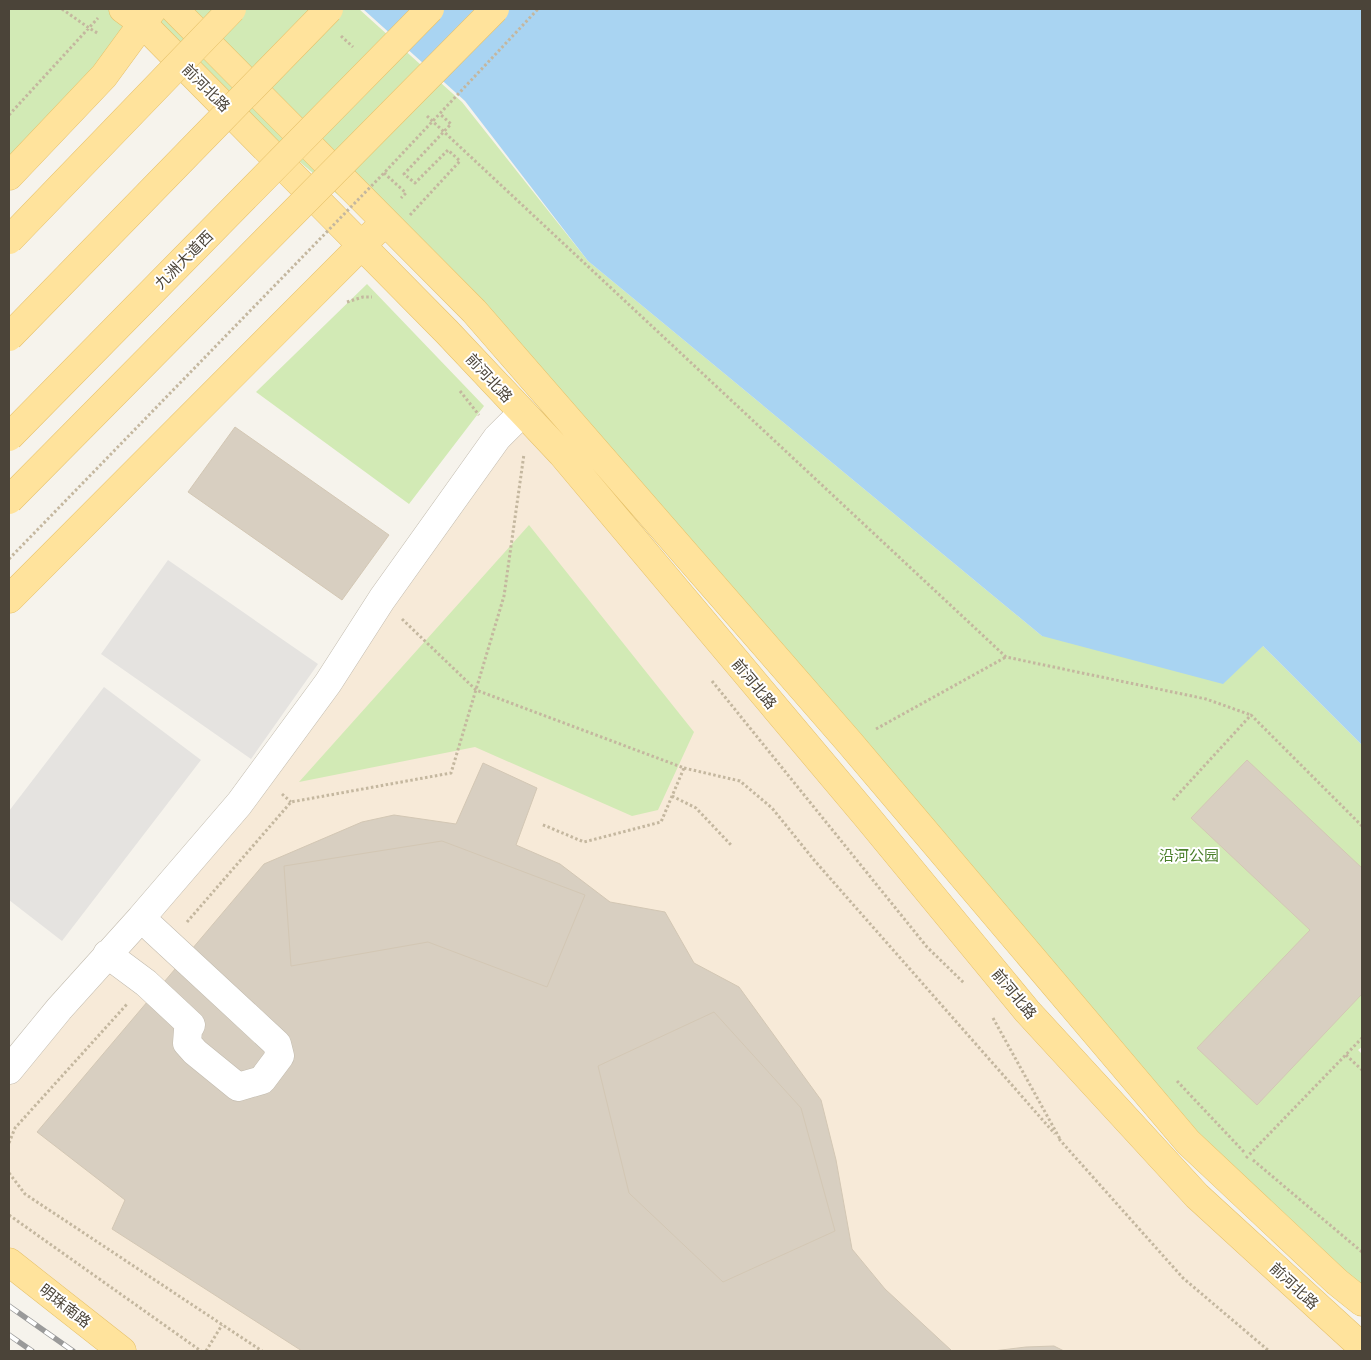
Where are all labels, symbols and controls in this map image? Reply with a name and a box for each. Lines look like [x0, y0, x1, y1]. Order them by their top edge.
street label: 前河北路 [178, 60, 234, 116]
street label: 九洲大道西 [151, 227, 217, 293]
street label: 前河北路 [462, 350, 516, 406]
street label: 前河北路 [728, 655, 780, 713]
park label: 沿河公园 [1159, 847, 1219, 865]
street label: 前河北路 [988, 965, 1040, 1023]
street label: 前河北路 [1266, 1259, 1322, 1313]
street label: 明珠南路 [36, 1280, 94, 1332]

